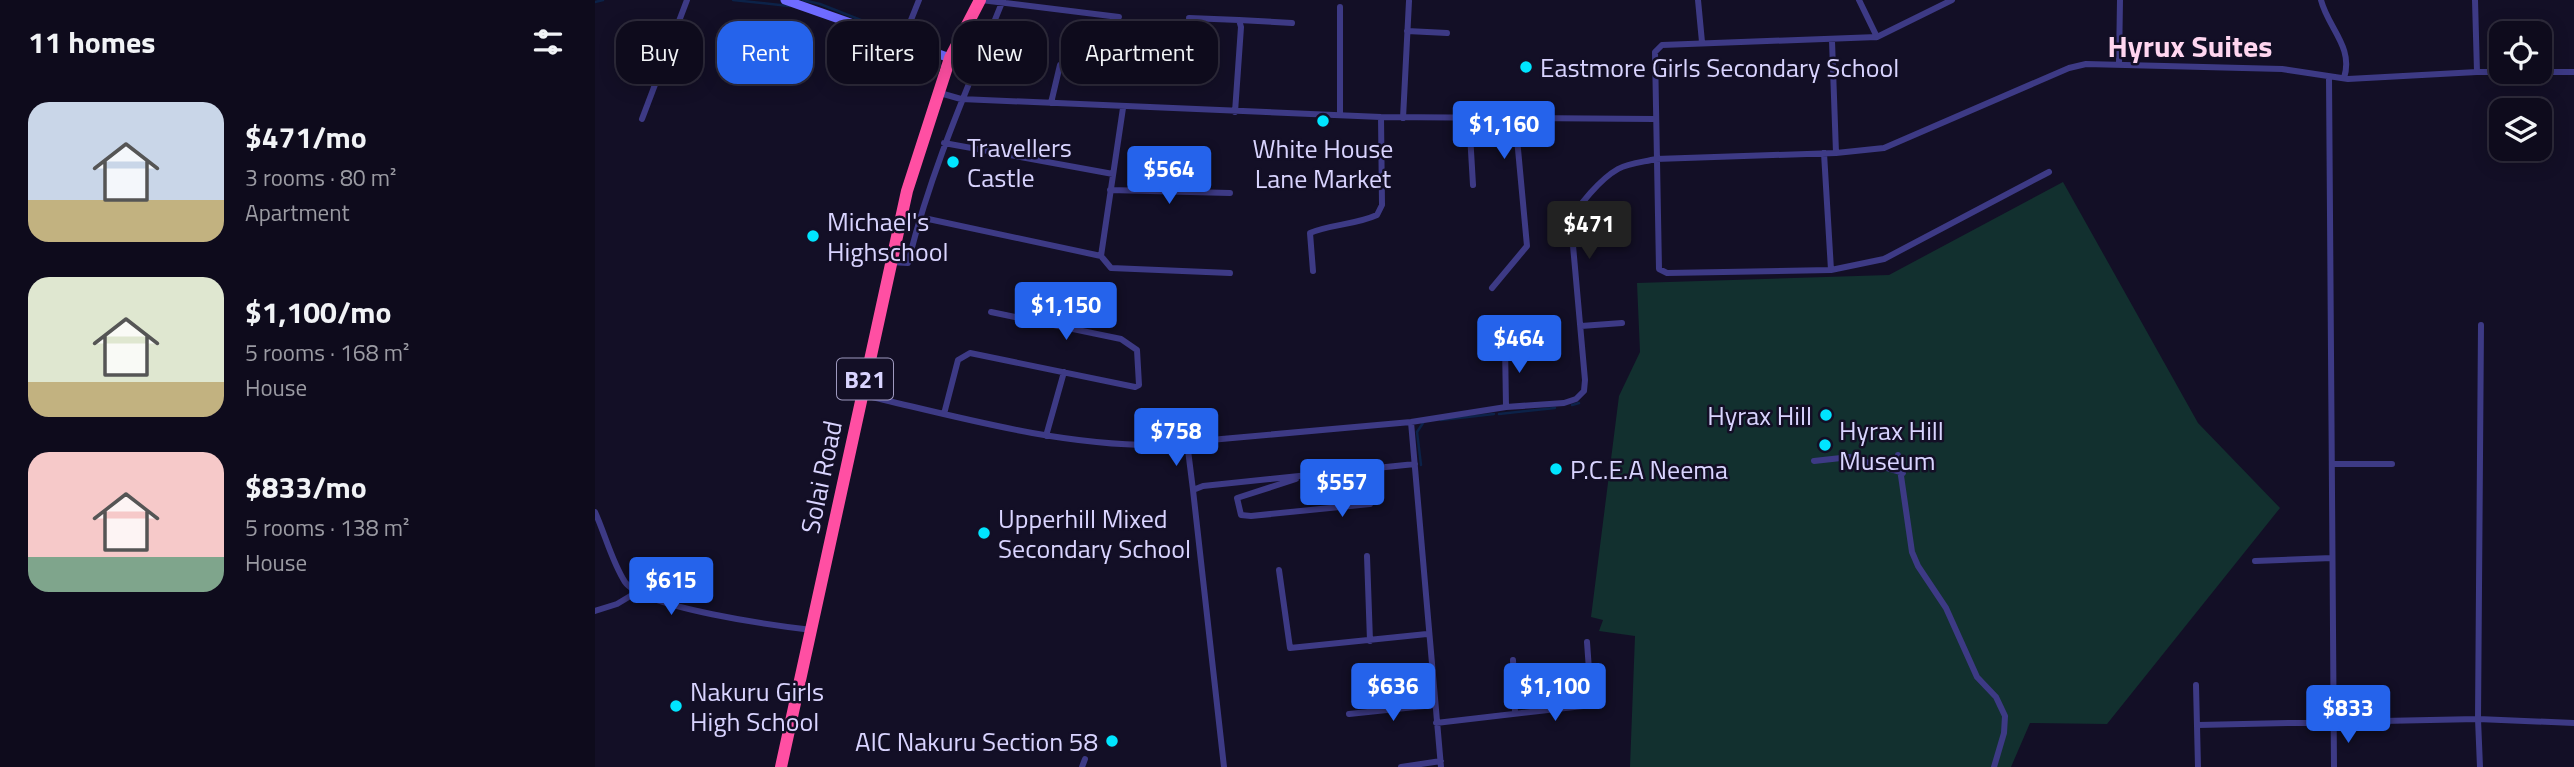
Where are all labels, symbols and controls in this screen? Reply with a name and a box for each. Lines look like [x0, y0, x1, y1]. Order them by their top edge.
text: 11 homes [28, 19, 155, 65]
chip: Buy [616, 21, 703, 84]
chip: Rent [717, 21, 813, 84]
chip: Filters [827, 21, 939, 84]
chip: New [953, 21, 1047, 84]
chip: Apartment [1061, 21, 1218, 84]
map controls [2489, 21, 2552, 161]
button: locate [2489, 21, 2552, 84]
icon: filters [529, 23, 567, 61]
district label: Hyrux Suites [2108, 23, 2272, 69]
place label: Eastmore Girls Secondary School [1540, 48, 1899, 87]
marker: Eastmore Girls Secondary School [1518, 59, 1534, 75]
button: layers [2489, 98, 2552, 161]
pin: $1,160 [1447, 102, 1561, 161]
text: $1,160 [1469, 106, 1539, 141]
marker: White House Lane Market [1315, 113, 1331, 129]
text: $471/mo [245, 114, 367, 160]
place label: Travellers Castle [967, 128, 1072, 197]
place label: White House Lane Market [1253, 129, 1393, 198]
icon: home [84, 130, 168, 214]
pin: $564 [1128, 146, 1210, 206]
text: $564 [1143, 151, 1195, 186]
marker: Travellers Castle [945, 154, 961, 170]
text: 3 rooms · 80 m² [245, 160, 396, 195]
text: Apartment [245, 195, 350, 230]
place label: Michael's Highschool [827, 202, 948, 271]
pin: $471 [1548, 202, 1630, 261]
text: $471 [1563, 206, 1615, 241]
marker: Michael's Highschool [805, 228, 821, 244]
pin: $1,150 [1009, 282, 1123, 342]
text: $1,150 [1031, 287, 1101, 322]
text: $1,100/mo [245, 289, 391, 335]
icon: home [84, 305, 168, 389]
pin: $464 [1478, 316, 1560, 375]
text: $464 [1493, 320, 1545, 355]
text: 5 rooms · 168 m² [245, 335, 409, 370]
road number: B21 [837, 358, 893, 400]
text: House [245, 370, 307, 405]
place label: Hyrax Hill [1707, 396, 1812, 435]
marker: Hyrax Hill [1818, 407, 1834, 423]
pin: $758 [1135, 408, 1217, 468]
place label: Hyrax Hill Museum [1839, 411, 1944, 480]
text: $758 [1150, 413, 1202, 448]
street label: Solai Road [790, 417, 852, 537]
marker: Hyrax Hill Museum [1817, 437, 1833, 453]
place label: P.C.E.A Neema [1570, 450, 1728, 489]
pin: $557 [1301, 460, 1383, 519]
marker: P.C.E.A Neema [1548, 461, 1564, 477]
text: $833/mo [245, 464, 367, 510]
text: $557 [1316, 464, 1368, 499]
icon: home [84, 480, 168, 564]
place label: Upperhill Mixed Secondary School [998, 499, 1191, 568]
text: 5 rooms · 138 m² [245, 510, 409, 545]
marker: Upperhill Mixed Secondary School [976, 525, 992, 541]
text: House [245, 545, 307, 580]
pin: $615 [630, 558, 712, 617]
text: $615 [645, 562, 697, 597]
pin: $636 [1352, 664, 1434, 723]
pin: $1,100 [1498, 664, 1612, 723]
text: $636 [1367, 668, 1419, 703]
text: $1,100 [1520, 668, 1590, 703]
place label: Nakuru Girls High School [690, 672, 824, 741]
pin: $833 [2307, 686, 2389, 745]
text: $833 [2322, 690, 2374, 725]
marker: Nakuru Girls High School [668, 698, 684, 714]
place label: AIC Nakuru Section 58 [855, 722, 1098, 761]
marker: AIC Nakuru Section 58 [1104, 733, 1120, 749]

